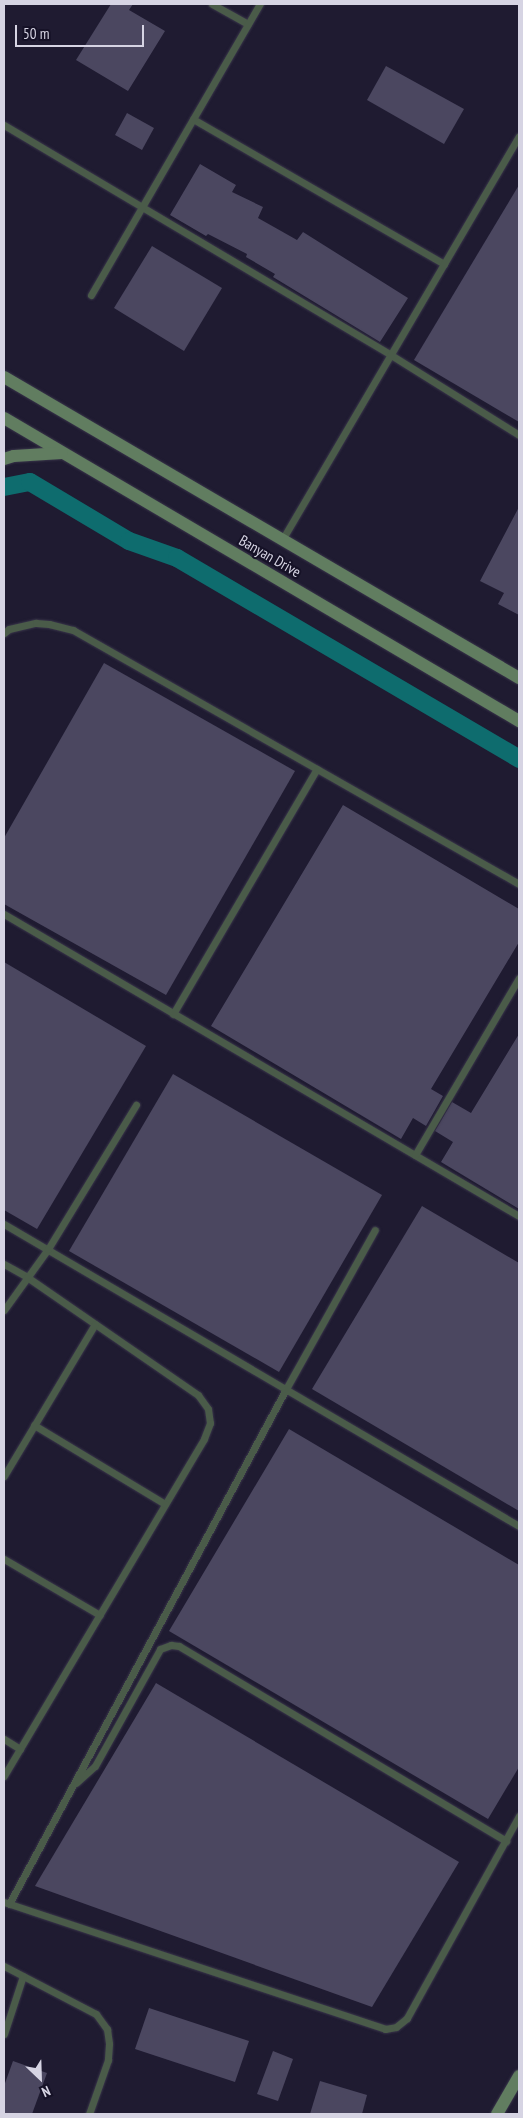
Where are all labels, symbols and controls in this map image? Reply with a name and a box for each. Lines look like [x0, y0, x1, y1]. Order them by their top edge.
scale bar [18, 15, 146, 47]
text: 50 m [23, 24, 49, 43]
street label: Banyan Drive [236, 531, 304, 581]
north arrow [15, 2053, 65, 2103]
text: N [39, 2082, 53, 2101]

